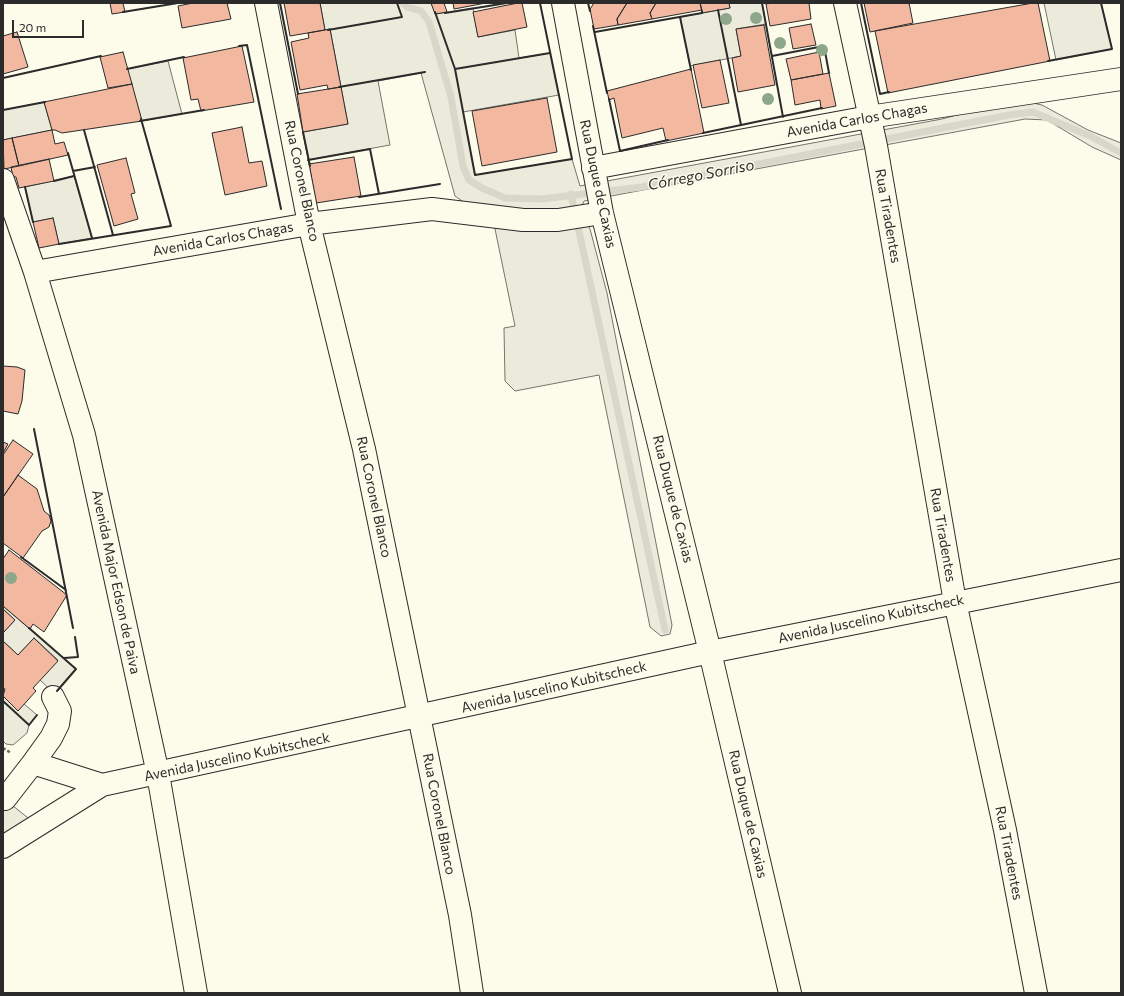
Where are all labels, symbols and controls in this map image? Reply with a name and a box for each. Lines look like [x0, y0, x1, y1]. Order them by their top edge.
scale bar [14, 12, 86, 38]
text: 20 m [19, 20, 46, 34]
street label: Avenida Carlos Chagas [785, 99, 929, 141]
street label: Rua Duque de Caxias [576, 118, 620, 250]
street label: Rua Coronel Blanco [281, 119, 323, 243]
water label: Córrego Sorriso [646, 156, 756, 194]
street label: Rua Tiradentes [871, 168, 905, 264]
street label: Avenida Carlos Chagas [151, 218, 295, 260]
street label: Rua Duque de Caxias [649, 433, 697, 565]
street label: Rua Coronel Blanco [353, 435, 395, 559]
street label: Rua Tiradentes [926, 487, 960, 583]
street label: Avenida Major Edson de Paiva [88, 488, 144, 676]
street label: Avenida Juscelino Kubitscheck [776, 591, 966, 647]
street label: Avenida Juscelino Kubitscheck [460, 657, 648, 717]
street label: Avenida Juscelino Kubitscheck [142, 729, 332, 785]
street label: Rua Duque de Caxias [725, 748, 771, 880]
street label: Rua Coronel Blanco [419, 752, 459, 876]
street label: Rua Tiradentes [992, 805, 1026, 901]

